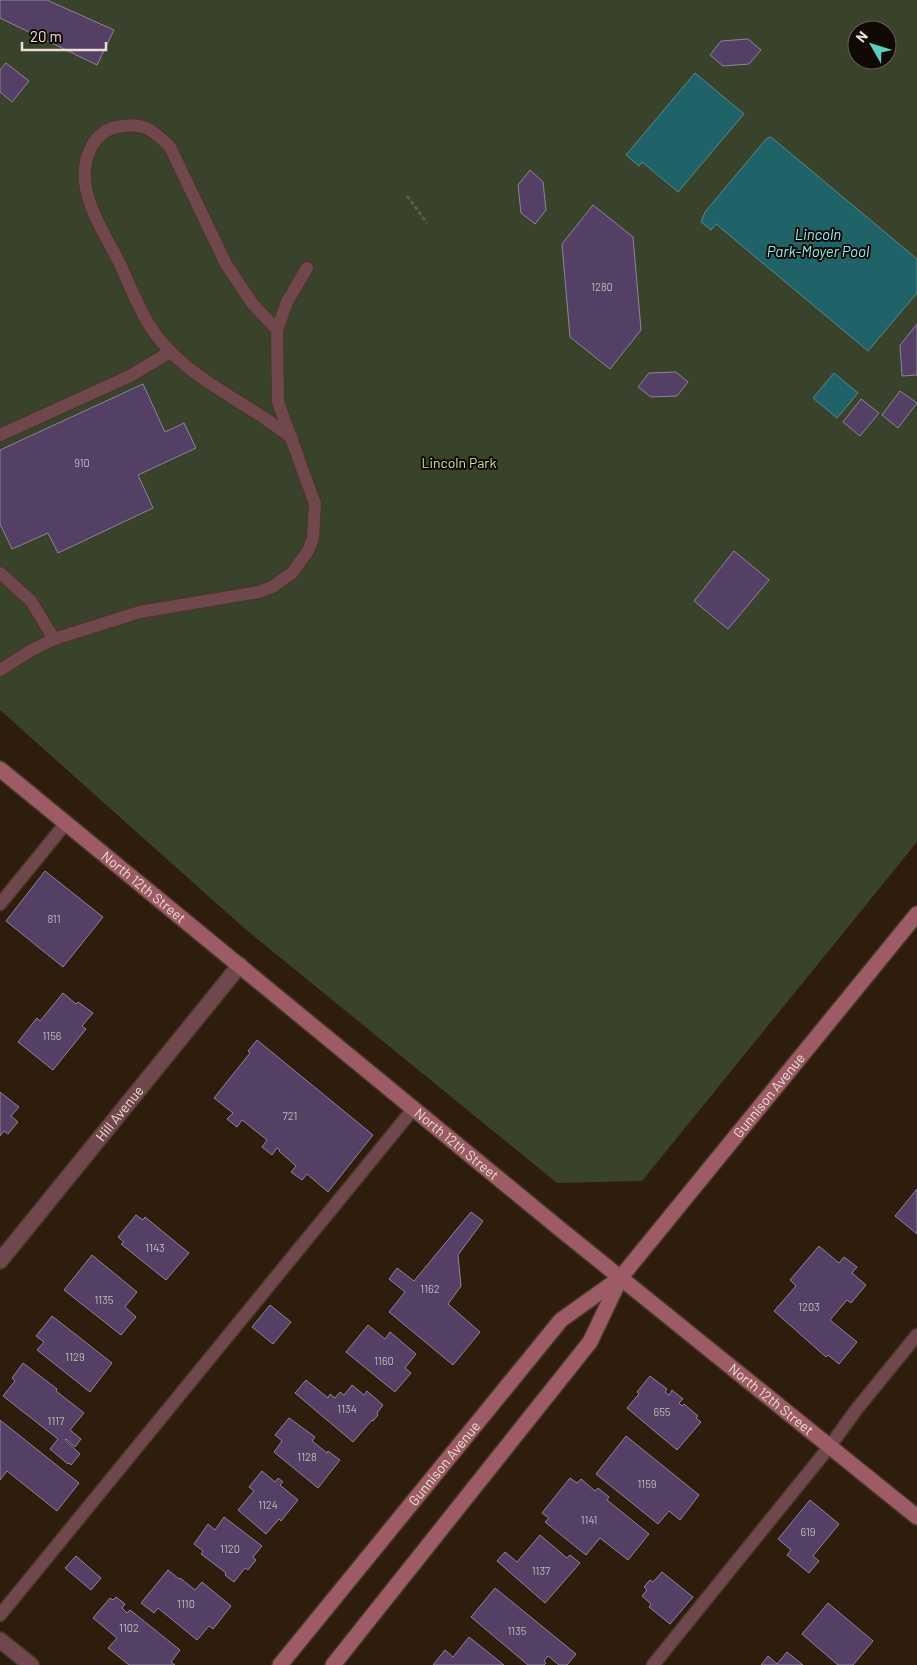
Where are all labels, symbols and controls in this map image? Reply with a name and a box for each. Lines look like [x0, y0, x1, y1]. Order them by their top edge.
scale bar [22, 20, 106, 52]
north arrow [847, 20, 897, 70]
text: 20 m [30, 27, 62, 45]
text: N [852, 28, 871, 45]
water label: Lincoln Park-Moyer Pool [767, 225, 870, 260]
house number: 1280 [591, 280, 613, 293]
park label: Lincoln Park [422, 454, 496, 471]
house number: 910 [74, 456, 90, 469]
street label: North 12th Street [98, 847, 190, 926]
house number: 811 [47, 912, 61, 925]
house number: 1156 [42, 1029, 62, 1042]
street label: Gunnison Avenue [729, 1049, 808, 1141]
street label: Hill Avenue [92, 1082, 147, 1144]
street label: North 12th Street [411, 1104, 503, 1183]
house number: 721 [283, 1109, 297, 1122]
house number: 1143 [145, 1241, 165, 1254]
house number: 1162 [420, 1282, 440, 1295]
house number: 1135 [94, 1293, 114, 1306]
house number: 1203 [798, 1300, 820, 1313]
house number: 1129 [65, 1350, 85, 1363]
house number: 1160 [374, 1354, 394, 1367]
street label: North 12th Street [726, 1360, 817, 1438]
house number: 1134 [337, 1402, 357, 1415]
house number: 655 [654, 1405, 671, 1418]
house number: 1117 [48, 1414, 64, 1427]
street label: Gunnison Avenue [404, 1417, 483, 1509]
house number: 1128 [297, 1450, 317, 1463]
house number: 1159 [637, 1477, 657, 1490]
house number: 1124 [258, 1498, 278, 1511]
house number: 1141 [581, 1513, 597, 1526]
house number: 619 [800, 1525, 816, 1538]
house number: 1120 [220, 1542, 240, 1555]
house number: 1137 [532, 1564, 550, 1577]
house number: 1110 [177, 1597, 195, 1610]
house number: 1102 [119, 1621, 139, 1634]
house number: 1135 [507, 1624, 527, 1637]

